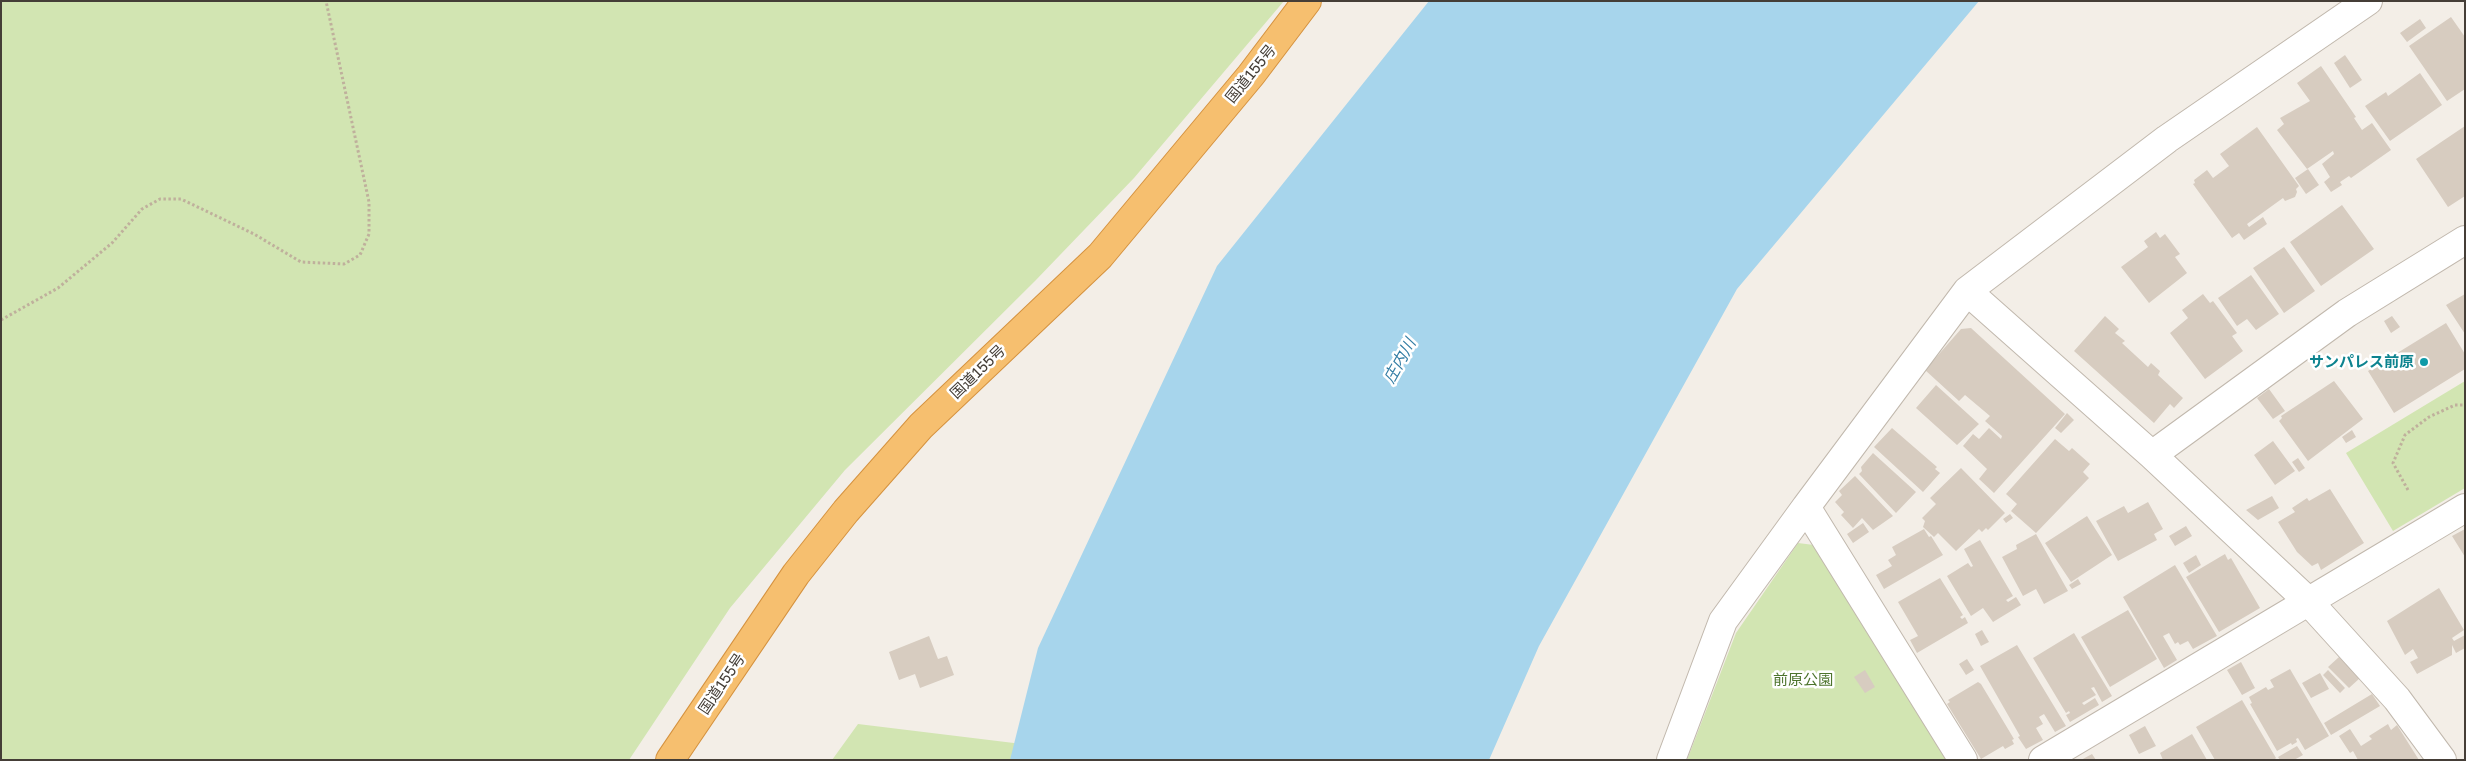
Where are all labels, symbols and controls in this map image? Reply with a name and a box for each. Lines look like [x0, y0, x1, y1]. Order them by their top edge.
street label: 国道155号 [1222, 41, 1280, 107]
water label: 庄内川 [1380, 335, 1420, 387]
street label: 国道155号 [947, 341, 1009, 403]
place label: サンパレス前原 [2309, 353, 2414, 371]
marker: サンパレス前原 [2418, 356, 2430, 368]
street label: 国道155号 [695, 650, 749, 718]
park label: 前原公園 [1773, 671, 1833, 689]

